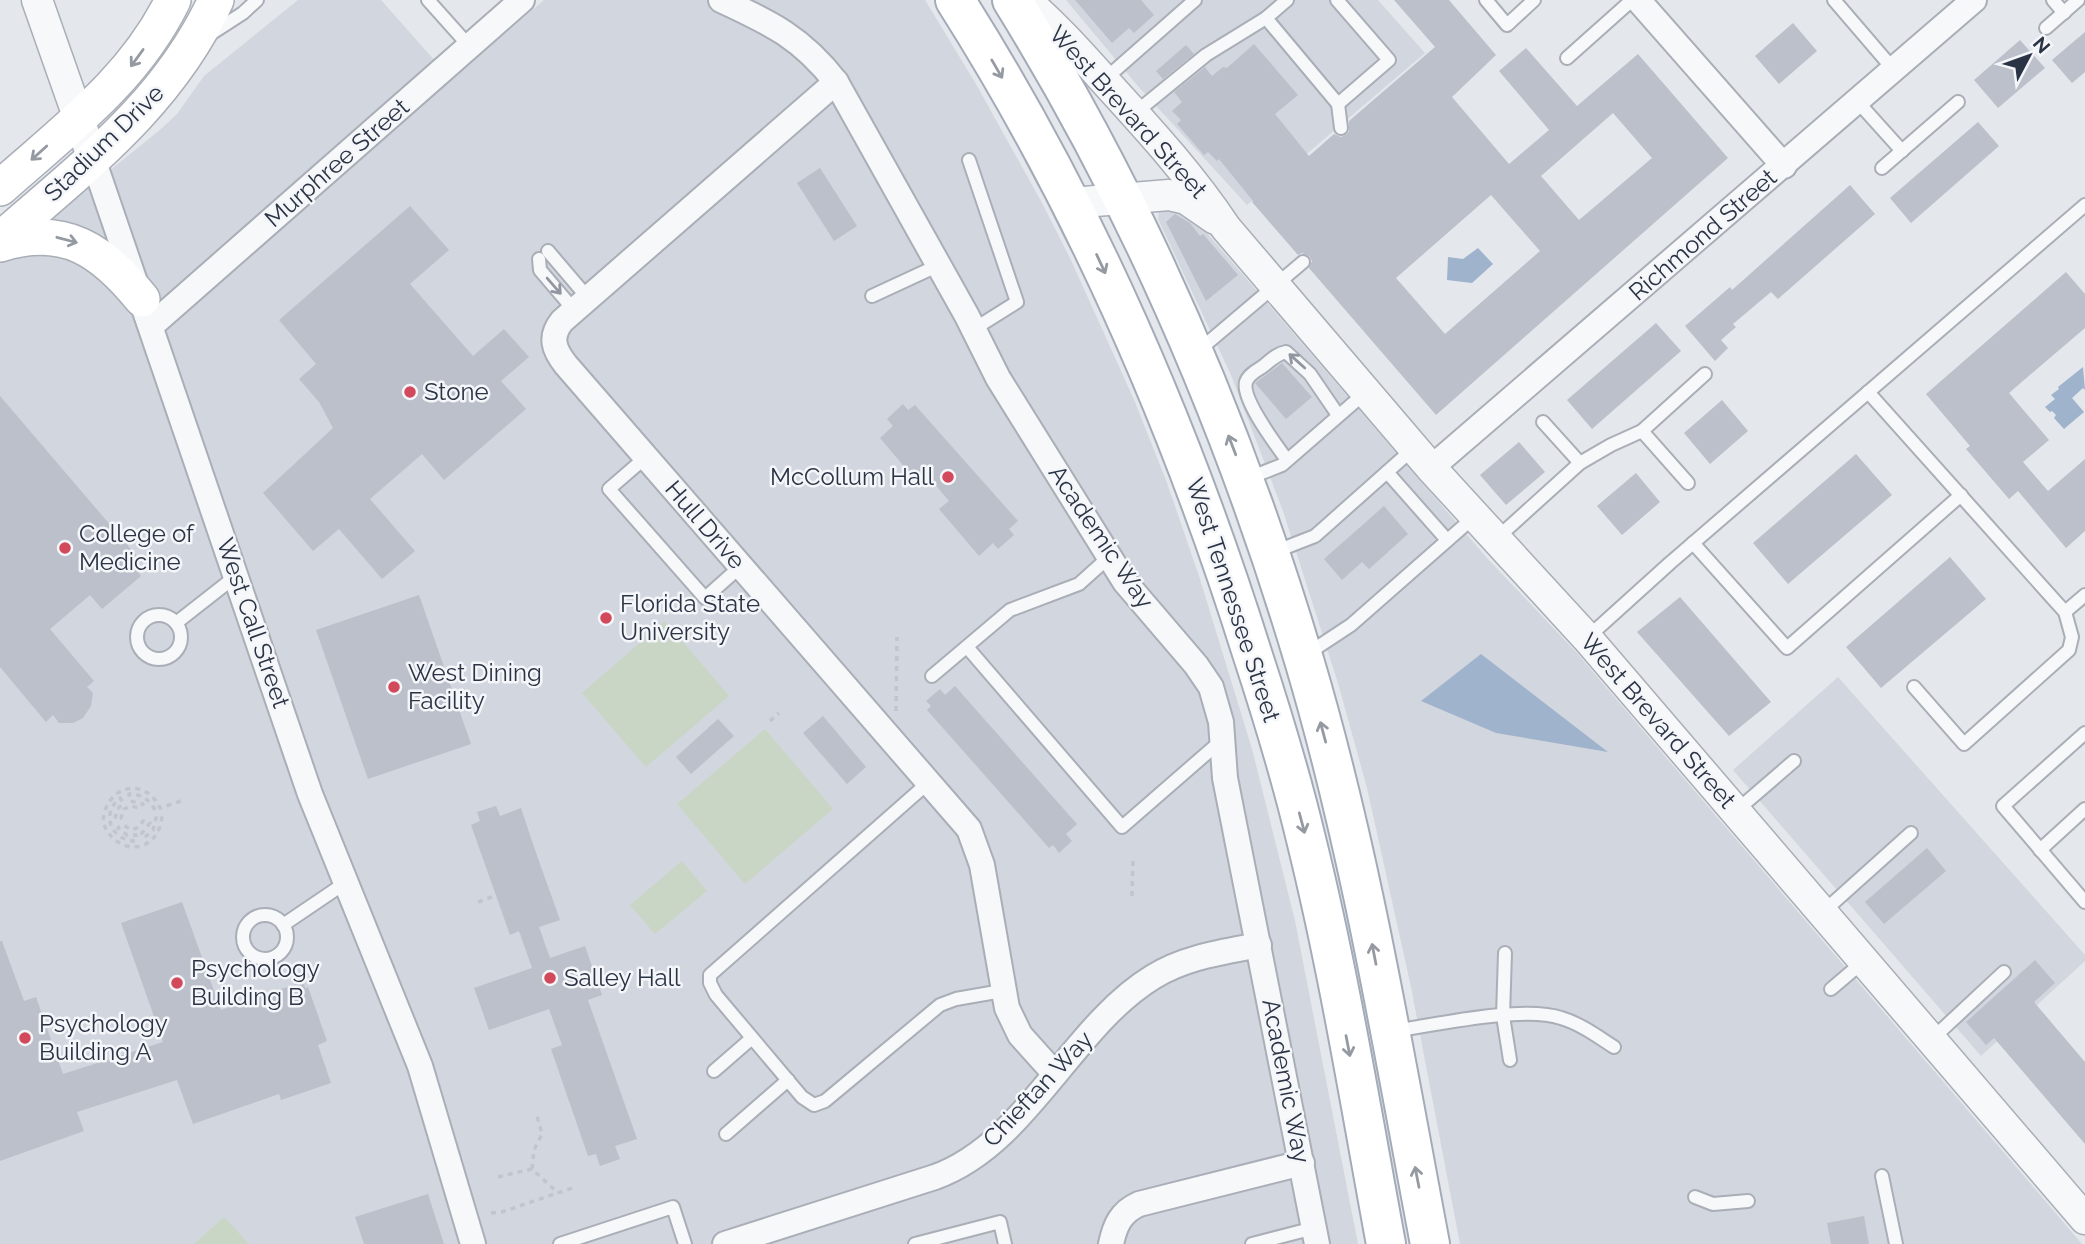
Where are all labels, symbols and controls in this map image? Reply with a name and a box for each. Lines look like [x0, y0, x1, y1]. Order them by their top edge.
street label: West Brevard Street [1043, 19, 1214, 204]
north arrow [1994, 21, 2064, 91]
text: N [2029, 32, 2055, 58]
one-way arrow [130, 48, 144, 67]
one-way arrow [991, 58, 1005, 78]
street label: Stadium Drive [38, 78, 170, 207]
street label: Murphree Street [259, 92, 415, 233]
one-way arrow [31, 145, 49, 161]
street label: Richmond Street [1623, 163, 1782, 307]
one-way arrow [55, 234, 78, 247]
one-way arrow [1095, 253, 1108, 274]
one-way arrow [546, 276, 562, 294]
one-way arrow [1289, 353, 1306, 370]
place label: Stone [424, 377, 489, 406]
marker: Stone [402, 384, 418, 400]
one-way arrow [1224, 435, 1237, 457]
street label: Academic Way [1043, 460, 1160, 614]
place label: McCollum Hall [770, 462, 934, 491]
marker: McCollum Hall [940, 469, 956, 485]
street label: West Tennessee Street [1180, 474, 1287, 725]
street label: Hull Drive [659, 475, 752, 575]
place label: College of Medicine [79, 519, 195, 576]
street label: West Call Street [211, 534, 296, 712]
marker: College of Medicine [57, 540, 73, 556]
place label: Florida State University [620, 589, 760, 646]
marker: Florida State University [598, 610, 614, 626]
street label: West Brevard Street [1574, 627, 1742, 814]
place label: West Dining Facility [408, 658, 542, 715]
marker: West Dining Facility [386, 679, 402, 695]
one-way arrow [1316, 721, 1329, 744]
one-way arrow [1296, 811, 1309, 834]
one-way arrow [1367, 943, 1380, 966]
place label: Psychology Building B [191, 954, 320, 1011]
place label: Salley Hall [564, 963, 681, 992]
marker: Salley Hall [542, 970, 558, 986]
marker: Psychology Building B [169, 975, 185, 991]
street label: Academic Way [1256, 996, 1317, 1165]
place label: Psychology Building A [39, 1009, 168, 1066]
street label: Chieftan Way [977, 1025, 1099, 1152]
marker: Psychology Building A [17, 1030, 33, 1046]
one-way arrow [1342, 1034, 1356, 1057]
one-way arrow [1410, 1166, 1424, 1189]

